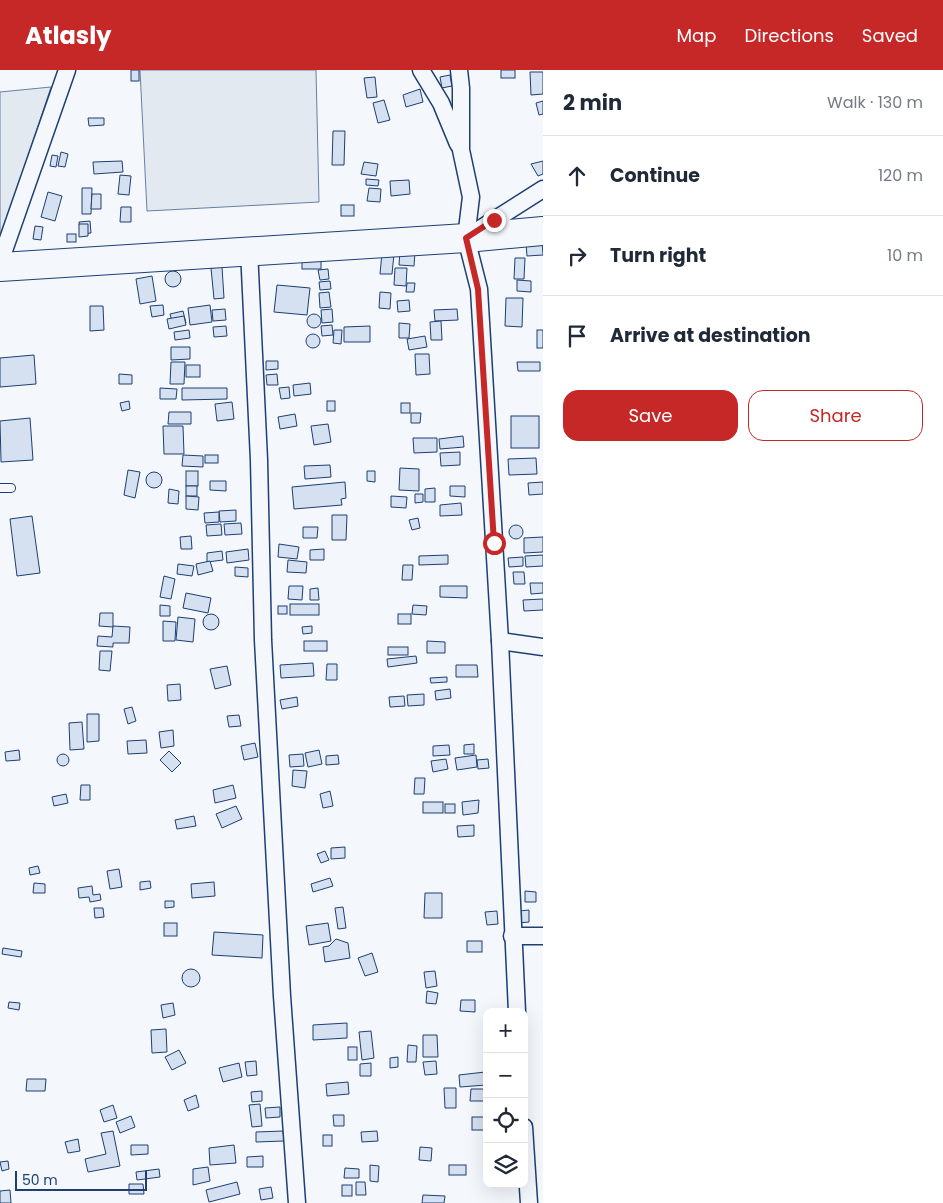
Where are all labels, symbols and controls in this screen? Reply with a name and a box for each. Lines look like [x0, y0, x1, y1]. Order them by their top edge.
text: Atlasly [25, 19, 111, 52]
text: Map [677, 23, 716, 48]
text: Directions [744, 23, 834, 48]
text: Saved [862, 23, 918, 48]
text: 2 min [563, 88, 622, 117]
text: Walk · 130 m [827, 91, 923, 114]
icon: ahead [563, 162, 591, 190]
text: Continue [610, 162, 700, 189]
text: 120 m [878, 164, 923, 187]
route end [483, 209, 506, 232]
icon: right [563, 242, 591, 270]
text: Turn right [610, 242, 706, 269]
text: 10 m [887, 244, 923, 267]
icon: arrive [563, 322, 591, 350]
text: Arrive at destination [610, 322, 811, 349]
button: Save [563, 390, 738, 441]
button: Share [748, 390, 923, 441]
route start [483, 532, 506, 555]
map controls [483, 1008, 528, 1188]
button: + [483, 1008, 528, 1053]
button: − [483, 1053, 528, 1098]
button: locate [483, 1098, 528, 1143]
button: layers [483, 1143, 528, 1188]
scale bar [15, 1168, 148, 1191]
text: 50 m [22, 1170, 58, 1190]

